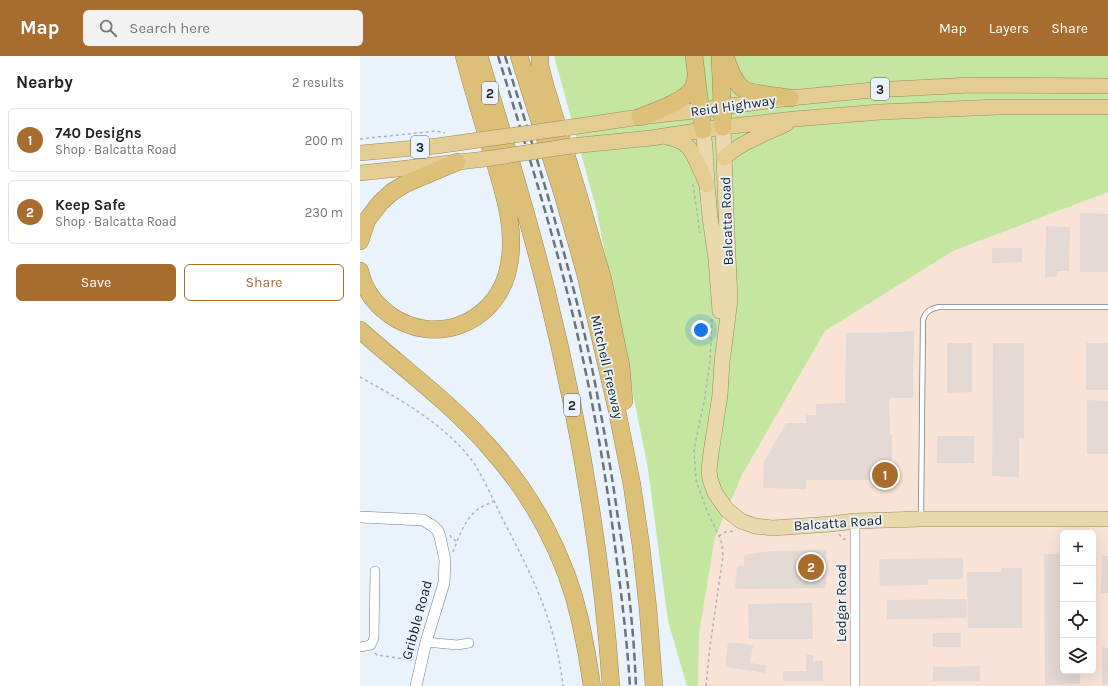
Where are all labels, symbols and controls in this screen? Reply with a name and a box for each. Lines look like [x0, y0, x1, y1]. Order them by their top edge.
search box [83, 10, 363, 46]
text: Map [20, 17, 59, 39]
icon: search [97, 17, 119, 39]
text: Search here [129, 19, 210, 37]
text: Map [939, 20, 967, 37]
text: Layers [989, 20, 1029, 37]
text: Share [1051, 20, 1088, 37]
text: Nearby [16, 72, 73, 92]
text: 2 results [292, 75, 344, 90]
road number: 3 [871, 78, 889, 100]
road number: 2 [482, 82, 498, 104]
street label: Reid Highway [689, 92, 777, 120]
text: 740 Designs [55, 124, 142, 142]
text: 1 [28, 133, 32, 148]
text: 200 m [305, 133, 343, 148]
road number: 3 [411, 136, 429, 158]
text: Shop · Balcatta Road [55, 142, 177, 157]
street label: Balcatta Road [717, 176, 737, 266]
text: Keep Safe [55, 196, 125, 214]
text: 2 [26, 205, 34, 220]
text: 230 m [305, 205, 343, 220]
text: Shop · Balcatta Road [55, 214, 177, 229]
button: Save [16, 264, 176, 301]
button: Share [184, 264, 344, 301]
street label: Mitchell Freeway [587, 313, 627, 421]
your location [691, 320, 711, 340]
road number: 2 [564, 394, 580, 416]
pin: 1 [872, 460, 898, 490]
street label: Balcatta Road [793, 511, 883, 535]
map controls [1060, 530, 1096, 674]
button: + [1060, 530, 1096, 566]
pin: 2 [798, 552, 824, 582]
street label: Ledgar Road [833, 564, 850, 642]
button: − [1060, 566, 1096, 602]
street label: Gribble Road [398, 578, 436, 662]
button: locate [1060, 602, 1096, 638]
button: layers [1060, 638, 1096, 674]

